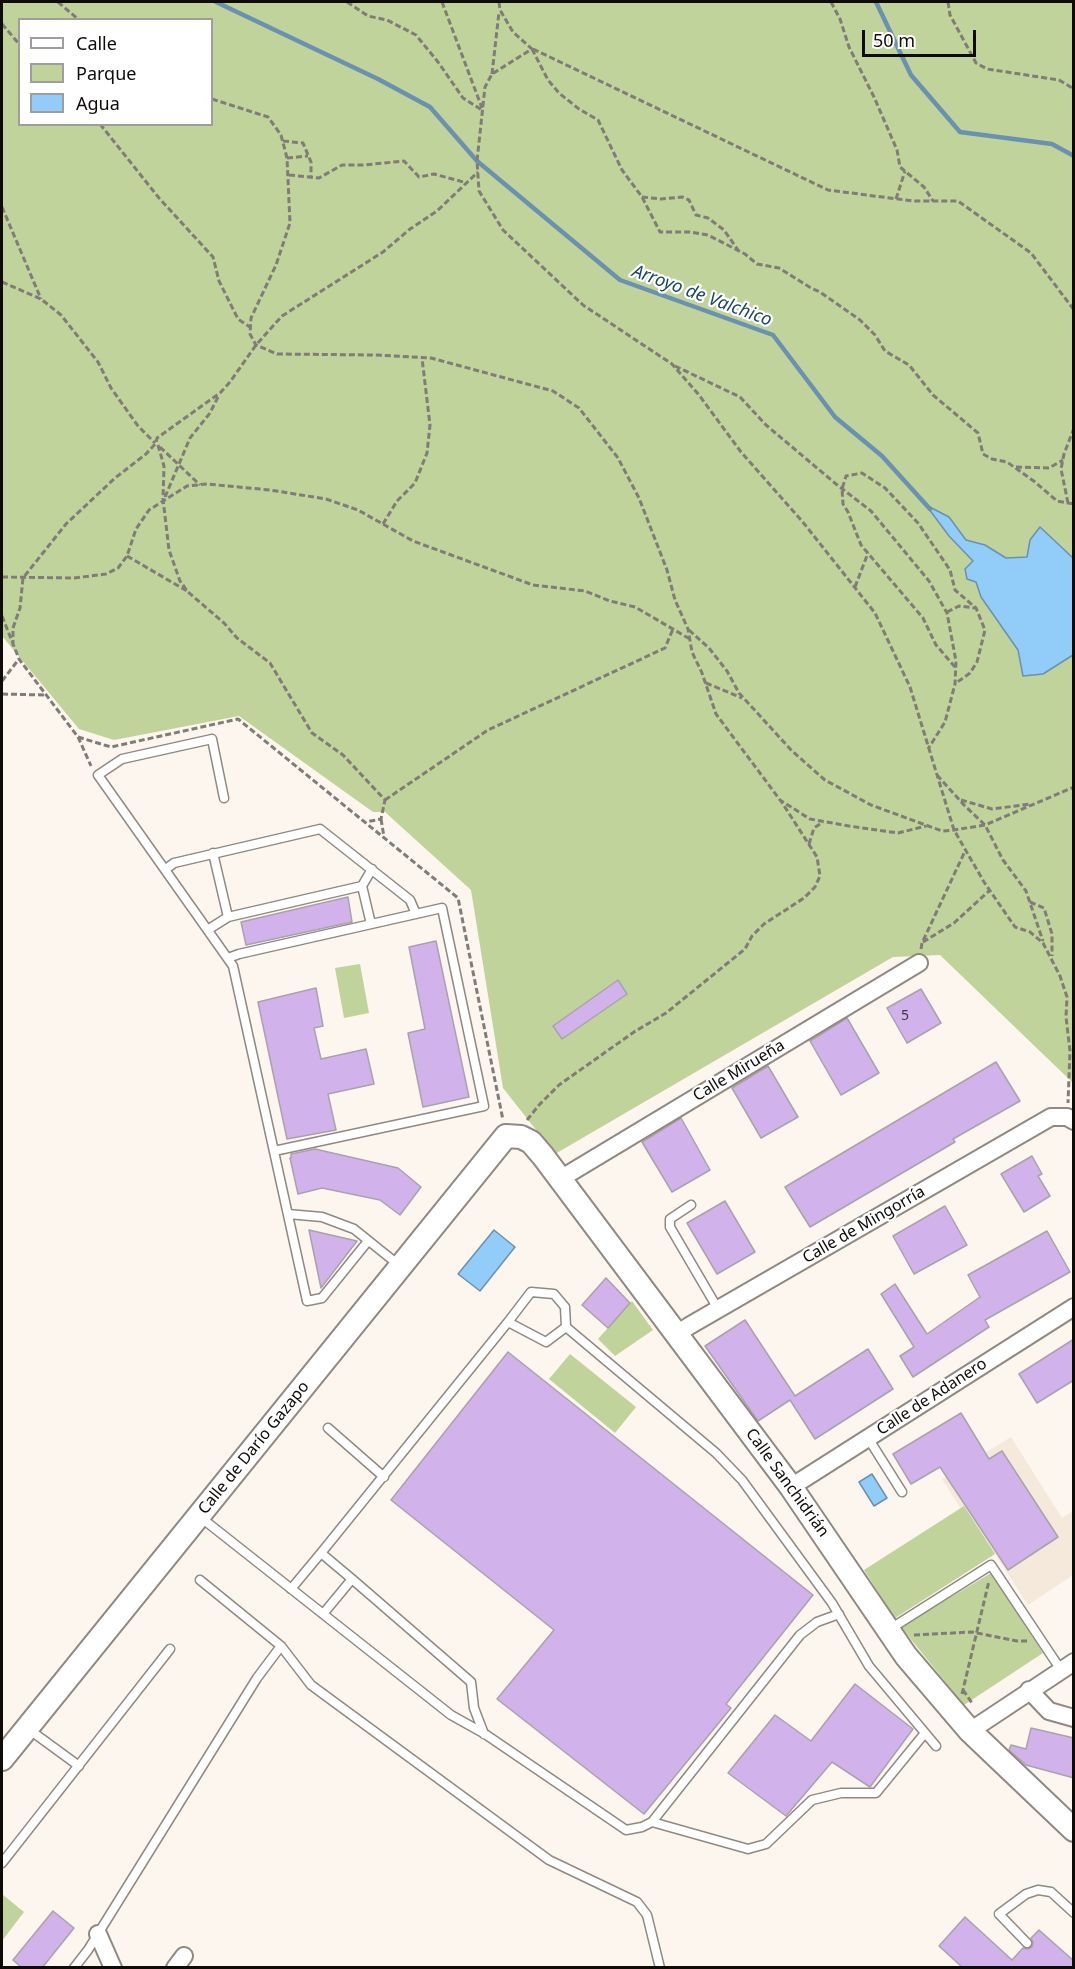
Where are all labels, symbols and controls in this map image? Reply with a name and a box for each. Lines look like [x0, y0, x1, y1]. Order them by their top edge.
legend [18, 18, 213, 126]
scale bar [865, 18, 979, 56]
text: 50 m [873, 28, 915, 52]
text: Calle [76, 31, 117, 55]
text: Parque [76, 61, 136, 85]
text: Agua [76, 91, 120, 115]
water label: Arroyo de Valchico [629, 261, 775, 331]
house number: 5 [901, 1008, 909, 1024]
street label: Calle Mirueña [690, 1036, 788, 1106]
street label: Calle de Mingorría [799, 1182, 929, 1268]
street label: Calle de Adanero [873, 1354, 991, 1440]
street label: Calle de Darío Gazapo [194, 1378, 314, 1518]
street label: Calle Sanchidrián [741, 1425, 833, 1541]

